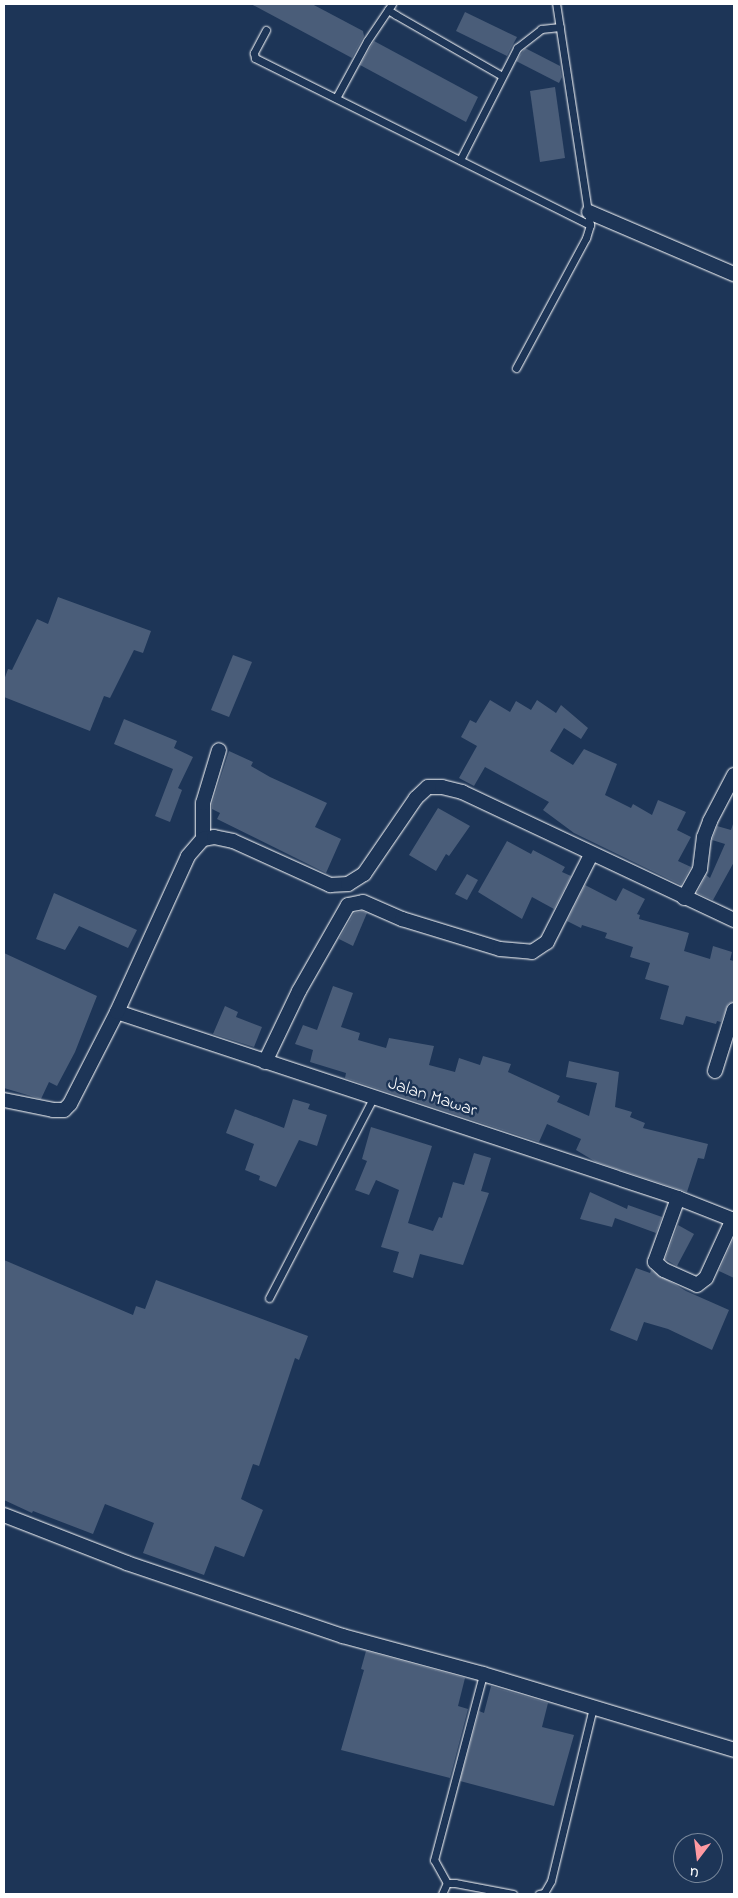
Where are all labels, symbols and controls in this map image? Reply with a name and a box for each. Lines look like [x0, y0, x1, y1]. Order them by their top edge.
street label: Jalan Mawar [385, 1073, 479, 1123]
north arrow [673, 1833, 723, 1883]
text: U [687, 1861, 701, 1883]

